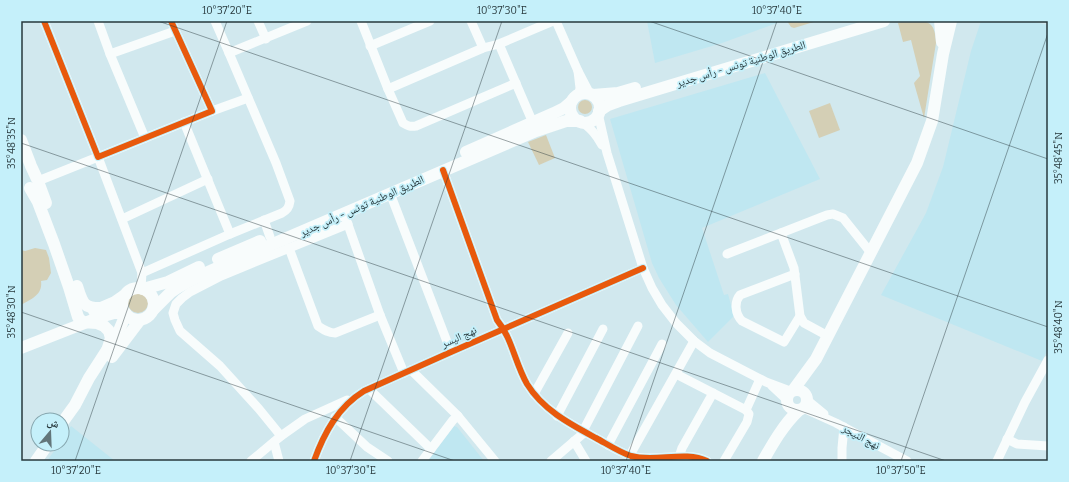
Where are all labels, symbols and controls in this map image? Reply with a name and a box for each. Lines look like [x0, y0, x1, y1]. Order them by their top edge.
text: 10°37'20"E [202, 5, 252, 17]
text: 10°37'30"E [477, 5, 527, 17]
text: 10°37'40"E [752, 5, 802, 17]
street label: الطريق الوطنية تونس - رأس جدير [674, 37, 807, 90]
text: 35°48'35"N [6, 117, 18, 169]
text: 35°48'45"N [1053, 132, 1065, 184]
street label: الطريق الوطنية تونس - رأس جدير [297, 172, 426, 240]
text: 35°48'30"N [6, 285, 18, 339]
text: 35°48'40"N [1053, 300, 1065, 354]
street label: نهج اليسر [438, 323, 479, 351]
north arrow [30, 412, 70, 452]
text: ش [45, 415, 61, 432]
street label: نهج النيجر [839, 421, 882, 452]
text: 10°37'20"E [51, 465, 101, 477]
text: 10°37'30"E [326, 465, 376, 477]
text: 10°37'40"E [601, 465, 651, 477]
text: 10°37'50"E [876, 465, 926, 477]

